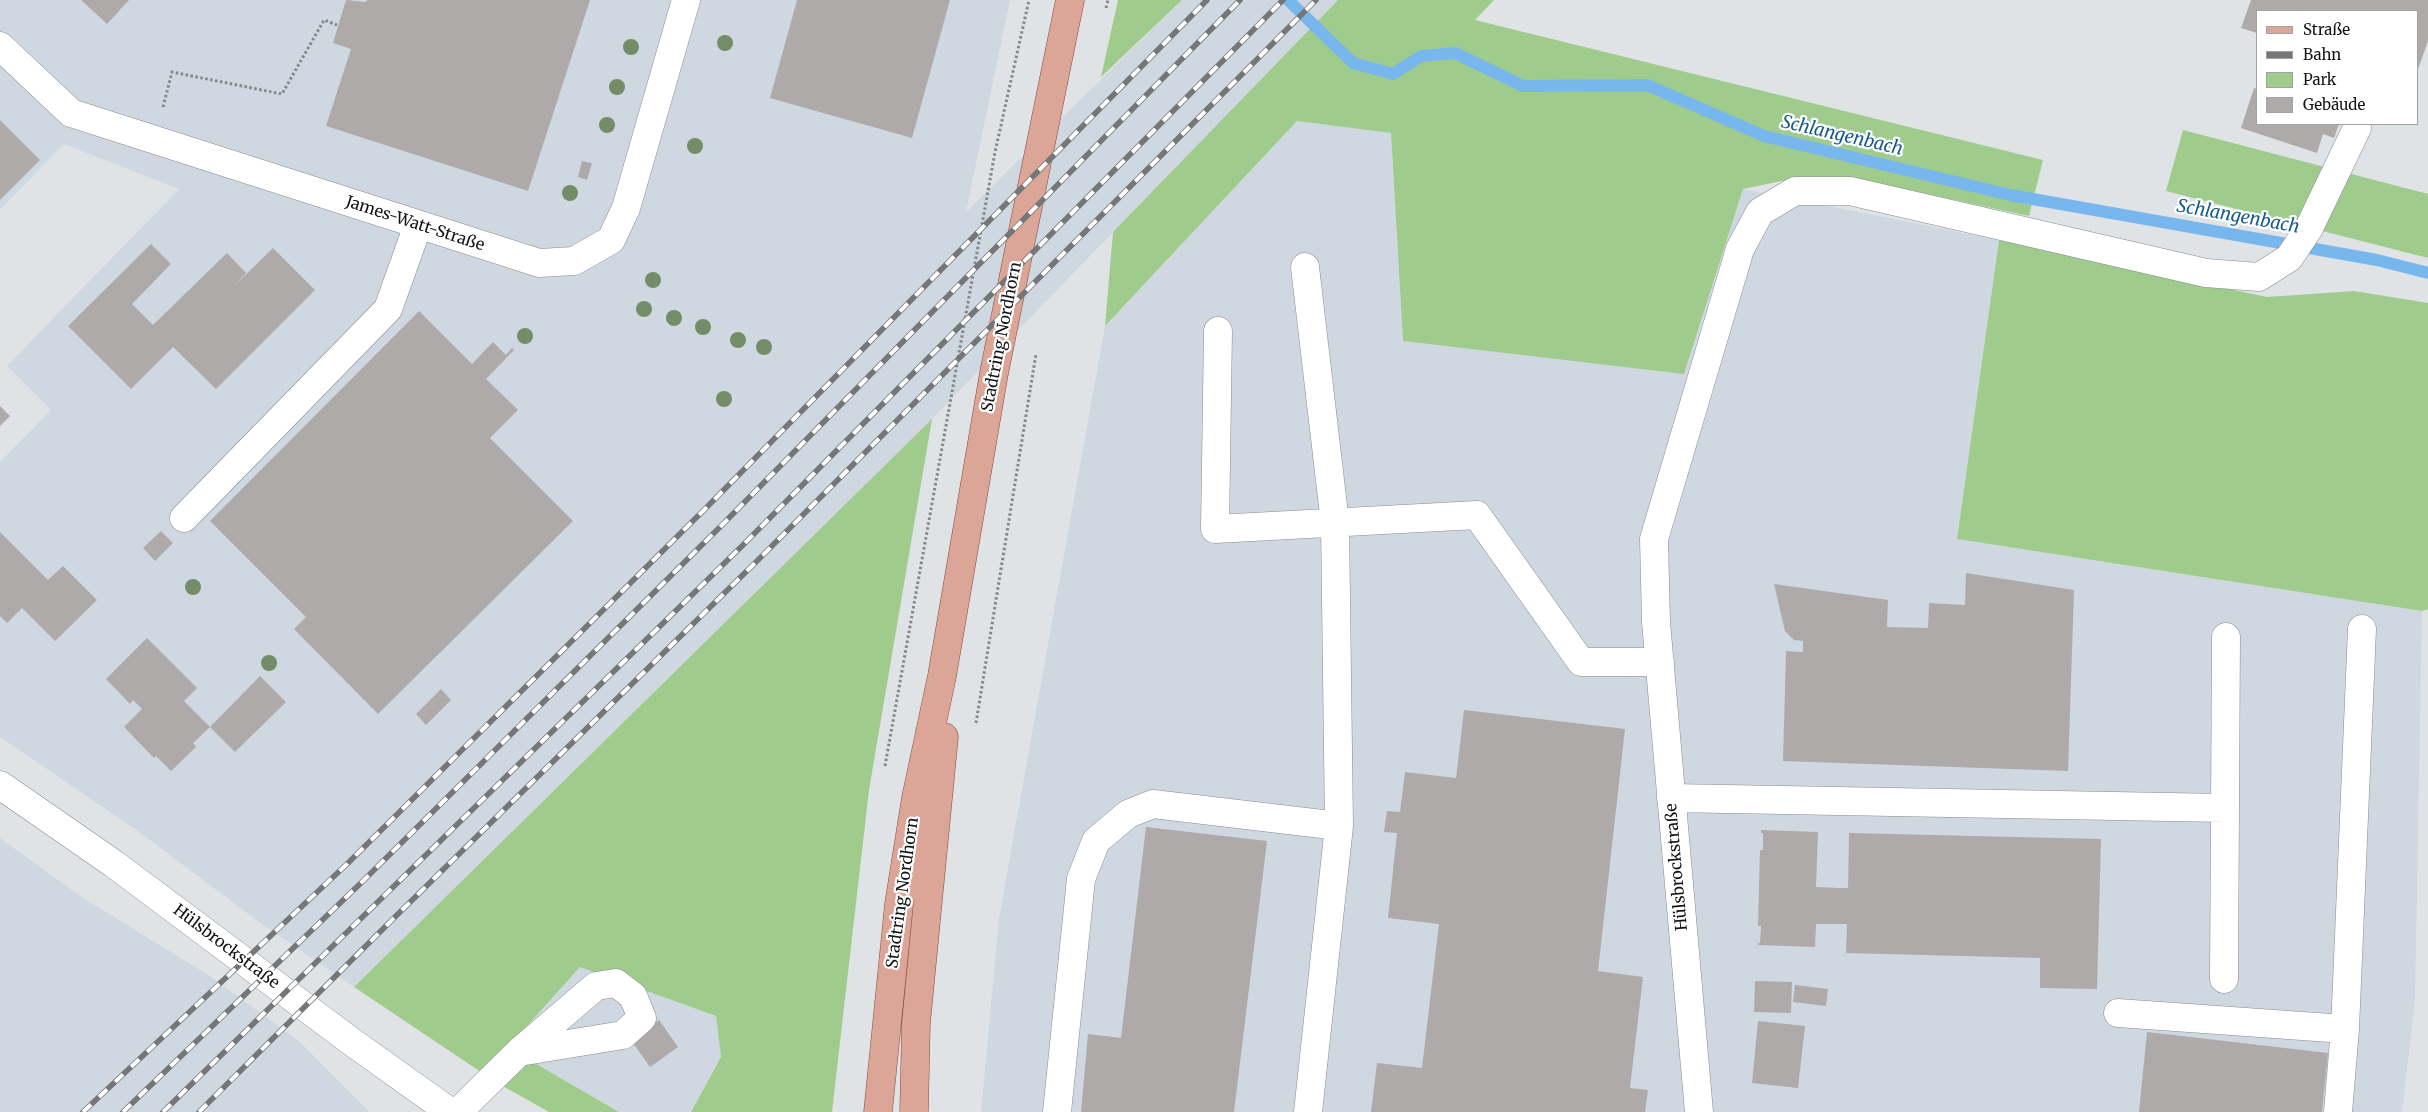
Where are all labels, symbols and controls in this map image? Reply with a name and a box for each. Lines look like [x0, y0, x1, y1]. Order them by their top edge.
legend [2256, 10, 2418, 125]
text: Straße [2303, 20, 2350, 39]
text: Bahn [2303, 45, 2341, 64]
text: Park [2303, 70, 2336, 89]
text: Gebäude [2303, 95, 2365, 114]
water label: Schlangenbach [1779, 112, 1905, 160]
street label: James-Watt-Straße [343, 192, 487, 256]
water label: Schlangenbach [2175, 196, 2301, 238]
street label: Stadtring Nordhorn [978, 261, 1026, 413]
street label: Hülsbrockstraße [1662, 802, 1692, 932]
street label: Stadtring Nordhorn [883, 816, 923, 970]
street label: Hülsbrockstraße [169, 901, 283, 993]

